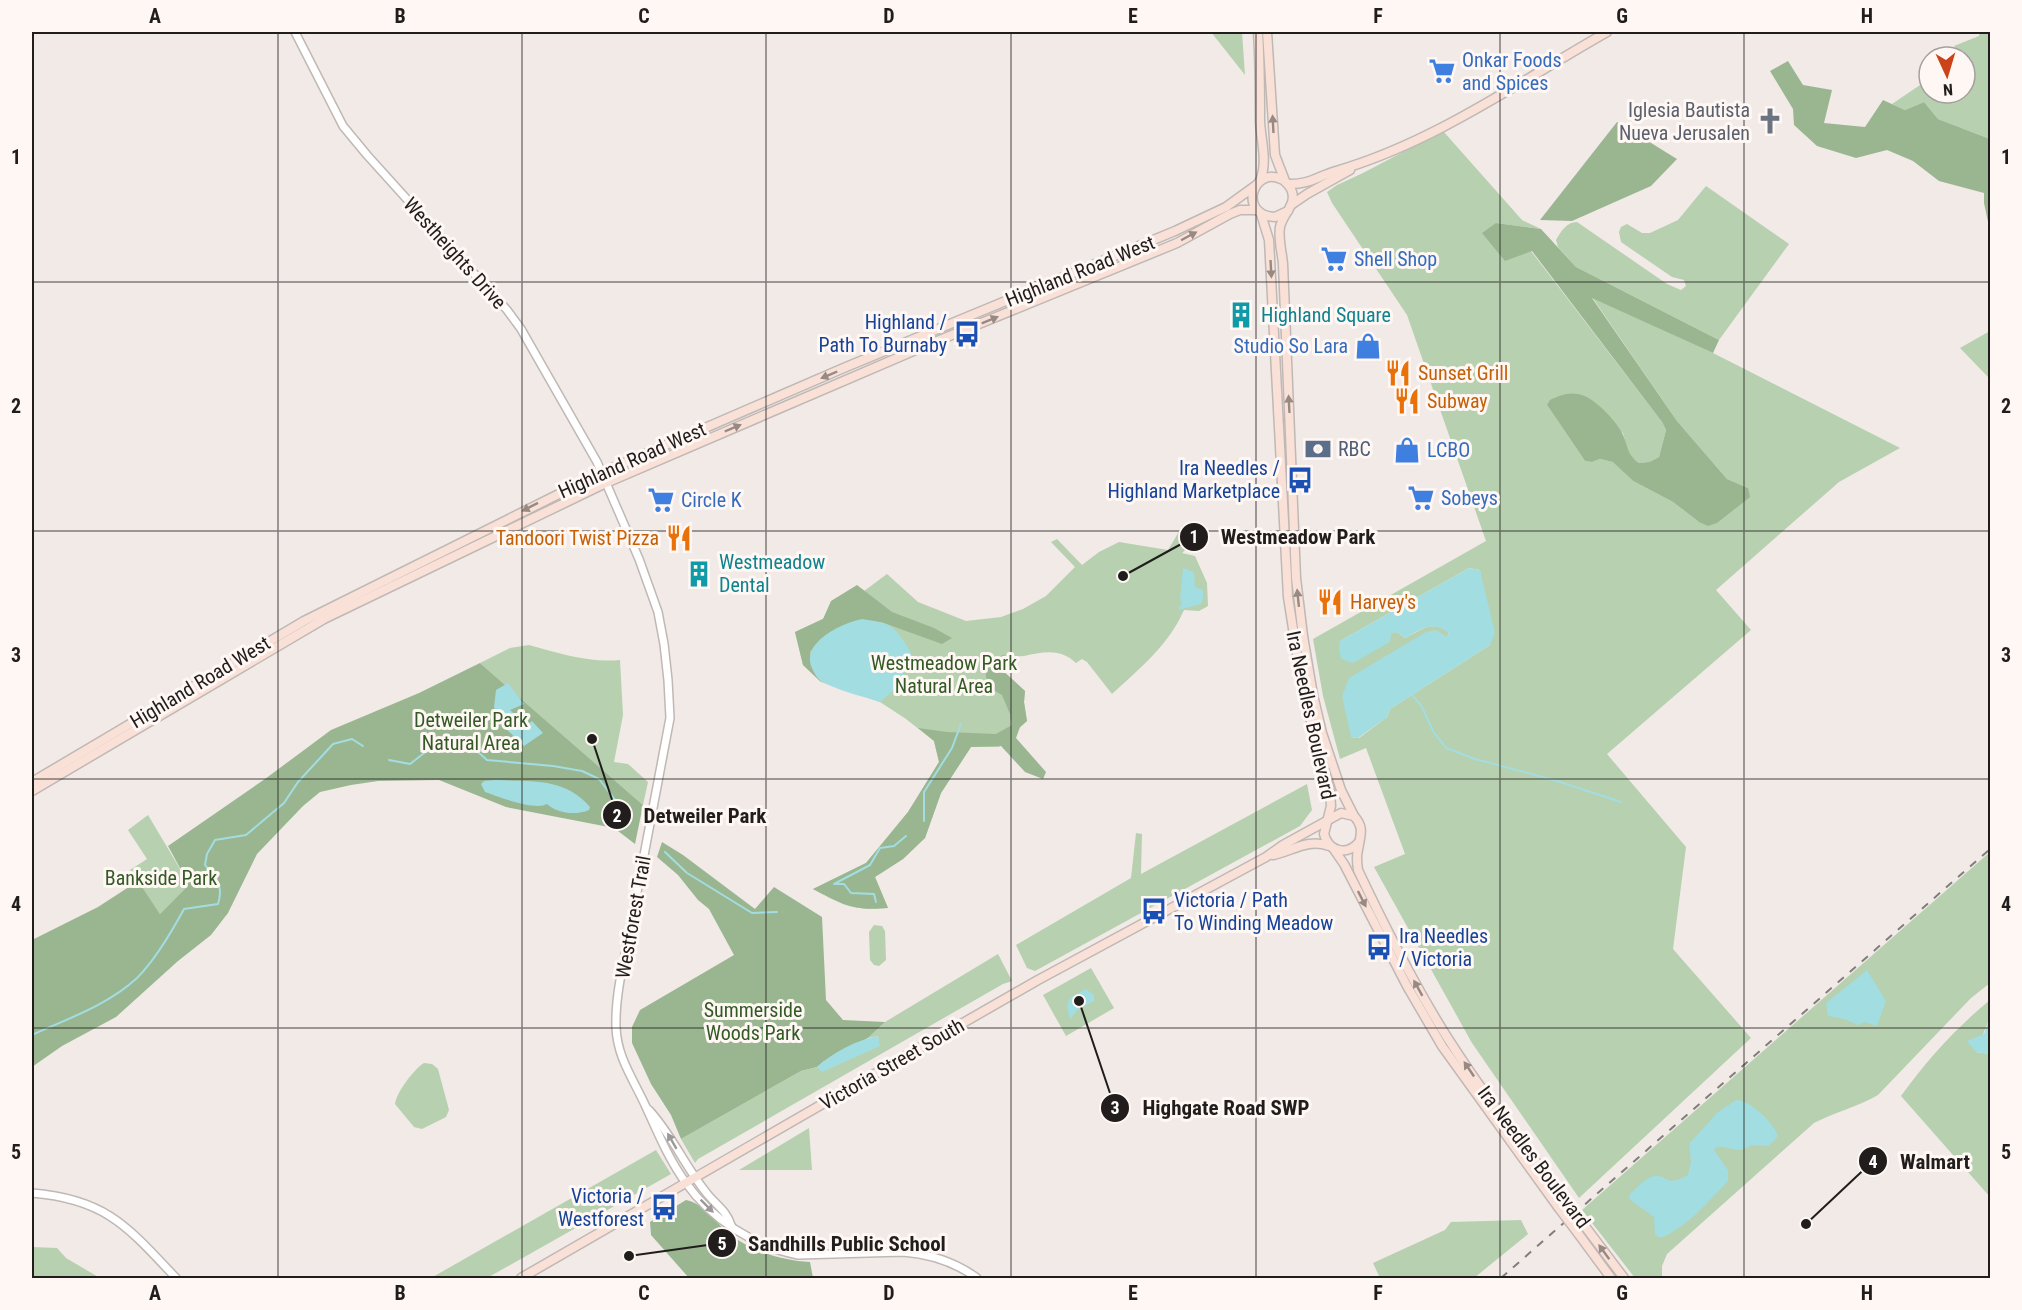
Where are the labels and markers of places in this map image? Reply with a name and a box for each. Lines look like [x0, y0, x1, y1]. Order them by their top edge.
place label: Onkar Foods and Spices [1462, 48, 1562, 95]
supermarket icon: Onkar Foods and Spices [1427, 56, 1457, 86]
place label: Iglesia Bautista Nueva Jerusalen [1619, 98, 1750, 145]
church icon: Iglesia Bautista Nueva Jerusalen [1755, 106, 1785, 136]
supermarket icon: Shell Shop [1319, 244, 1349, 274]
place label: Shell Shop [1354, 247, 1437, 271]
building icon: Highland Square [1226, 300, 1256, 330]
place label: Highland Square [1261, 303, 1391, 327]
place label: Highland / Path To Burnaby [819, 310, 947, 357]
bus stop icon: Highland / Path To Burnaby [952, 319, 982, 349]
shop icon: Studio So Lara [1353, 331, 1383, 361]
place label: Studio So Lara [1234, 334, 1348, 358]
restaurant icon: Sunset Grill [1383, 358, 1413, 388]
place label: Sunset Grill [1418, 361, 1508, 385]
restaurant icon: Subway [1392, 386, 1422, 416]
place label: Subway [1427, 389, 1488, 413]
bank icon: RBC [1303, 434, 1333, 464]
shop icon: LCBO [1392, 435, 1422, 465]
place label: RBC [1338, 437, 1371, 461]
place label: LCBO [1427, 438, 1470, 462]
place label: Ira Needles / Highland Marketplace [1108, 456, 1280, 503]
bus stop icon: Ira Needles / Highland Marketplace [1285, 465, 1315, 495]
supermarket icon: Sobeys [1406, 483, 1436, 513]
supermarket icon: Circle K [646, 485, 676, 515]
place label: Sobeys [1441, 486, 1498, 510]
place label: Circle K [681, 488, 742, 512]
callout: Westmeadow Park [1179, 517, 1388, 556]
restaurant icon: Tandoori Twist Pizza [664, 523, 694, 553]
place label: Tandoori Twist Pizza [496, 526, 659, 550]
place label: Westmeadow Dental [719, 550, 825, 597]
building icon: Westmeadow Dental [684, 559, 714, 589]
restaurant icon: Harvey's [1315, 587, 1345, 617]
place label: Harvey's [1350, 590, 1416, 614]
callout: Detweiler Park [602, 796, 779, 835]
place label: Victoria / Path To Winding Meadow [1174, 888, 1333, 935]
bus stop icon: Victoria / Path To Winding Meadow [1139, 896, 1169, 926]
place label: Ira Needles / Victoria [1399, 924, 1488, 971]
bus stop icon: Ira Needles / Victoria [1364, 932, 1394, 962]
callout: Highgate Road SWP [1100, 1088, 1321, 1127]
callout: Walmart [1858, 1142, 1982, 1181]
place label: Victoria / Westforest [558, 1184, 644, 1231]
bus stop icon: Victoria / Westforest [649, 1192, 679, 1222]
callout: Sandhills Public School [707, 1224, 958, 1263]

